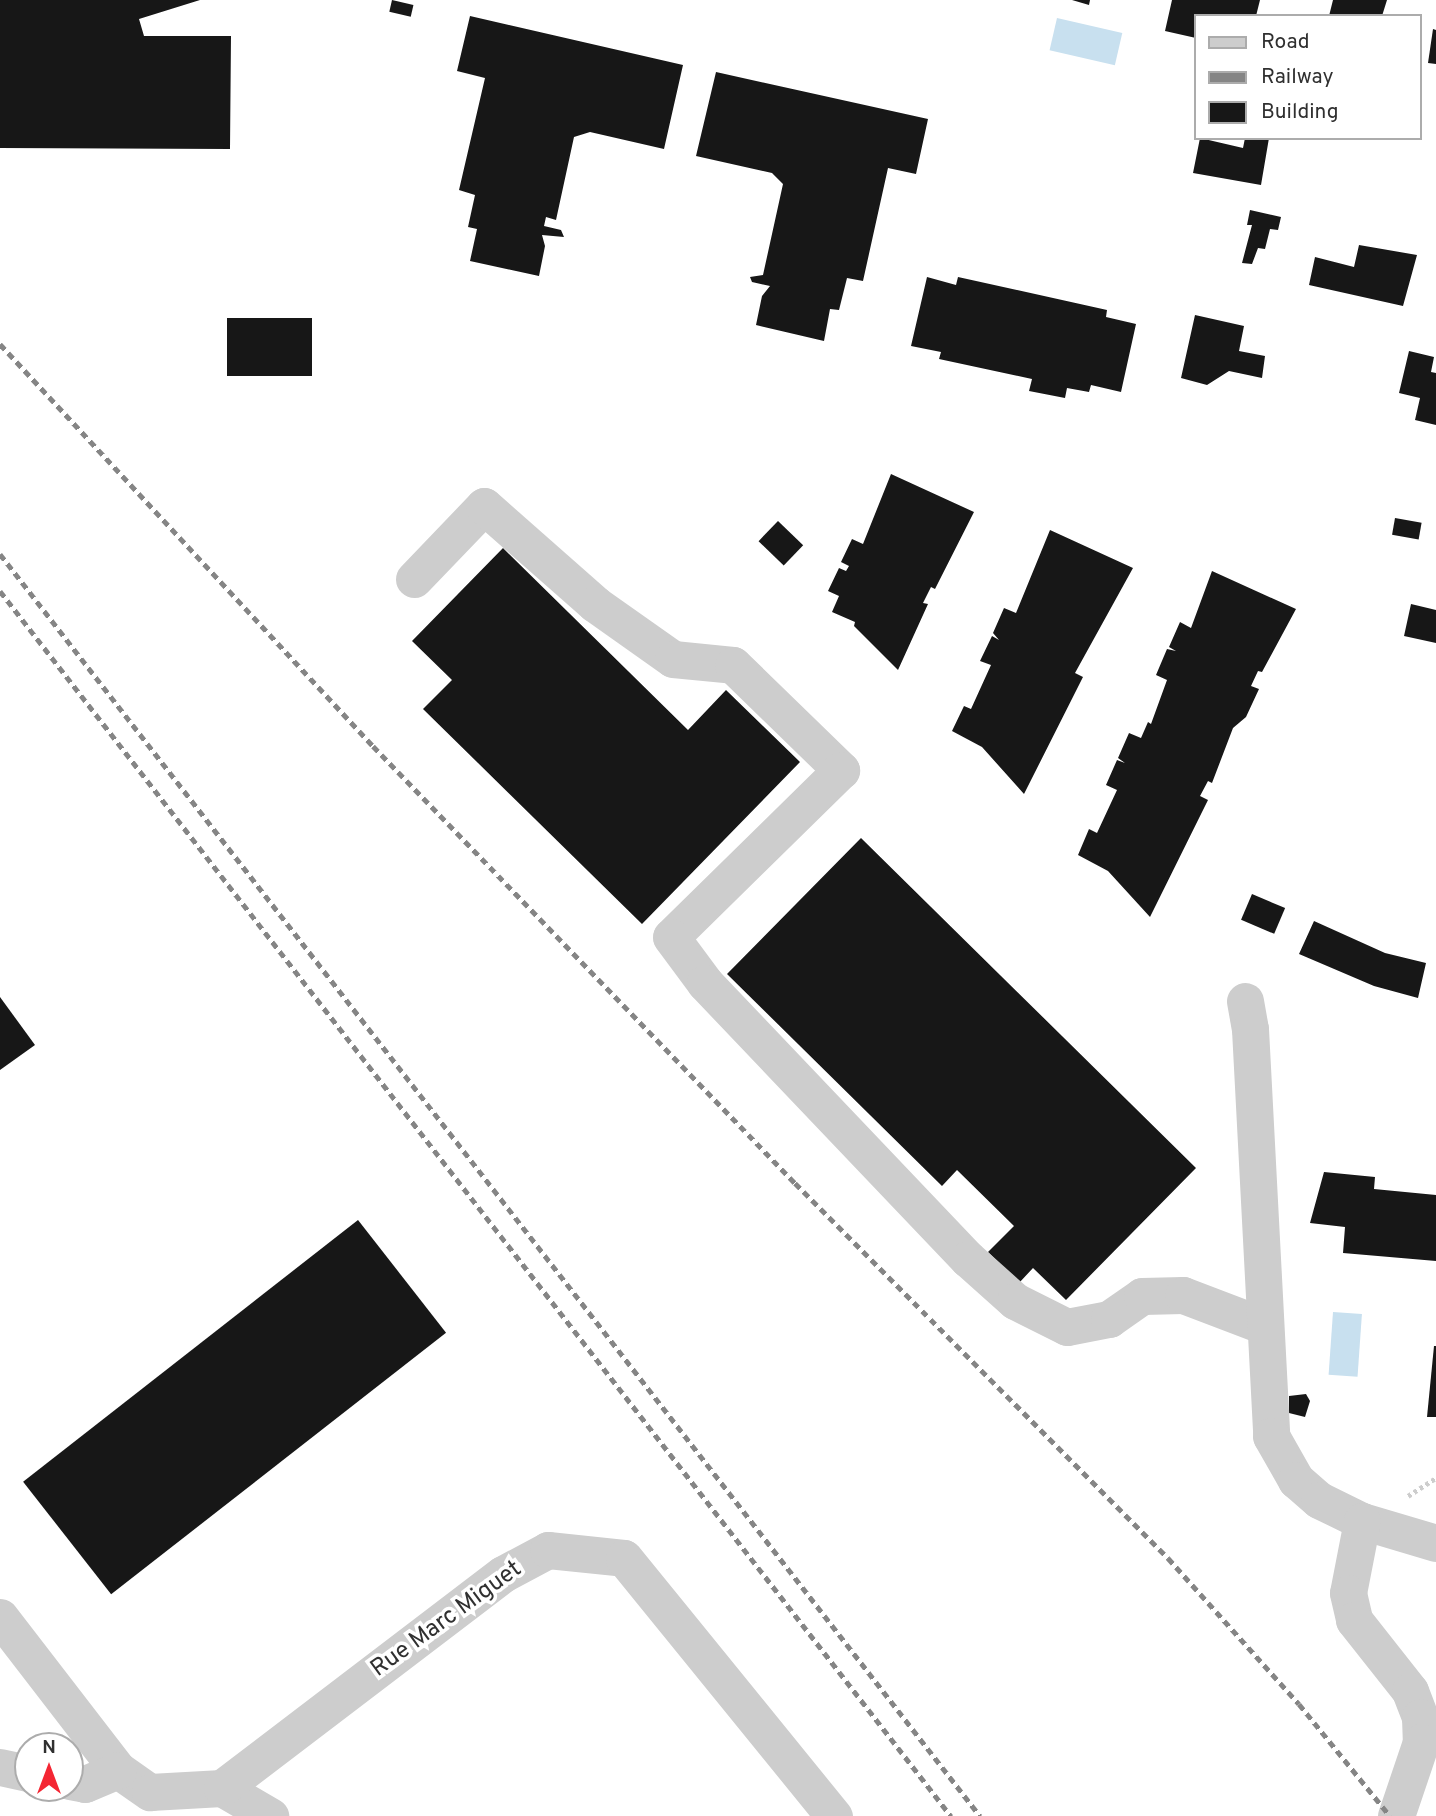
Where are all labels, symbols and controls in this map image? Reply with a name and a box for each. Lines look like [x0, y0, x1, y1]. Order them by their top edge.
legend [1194, 14, 1422, 140]
text: Road [1261, 29, 1310, 56]
text: Railway [1261, 64, 1334, 91]
text: Building [1261, 99, 1339, 126]
street label: Rue Marc Miguet [366, 1556, 528, 1684]
north arrow [14, 1732, 84, 1802]
text: N [42, 1736, 56, 1760]

